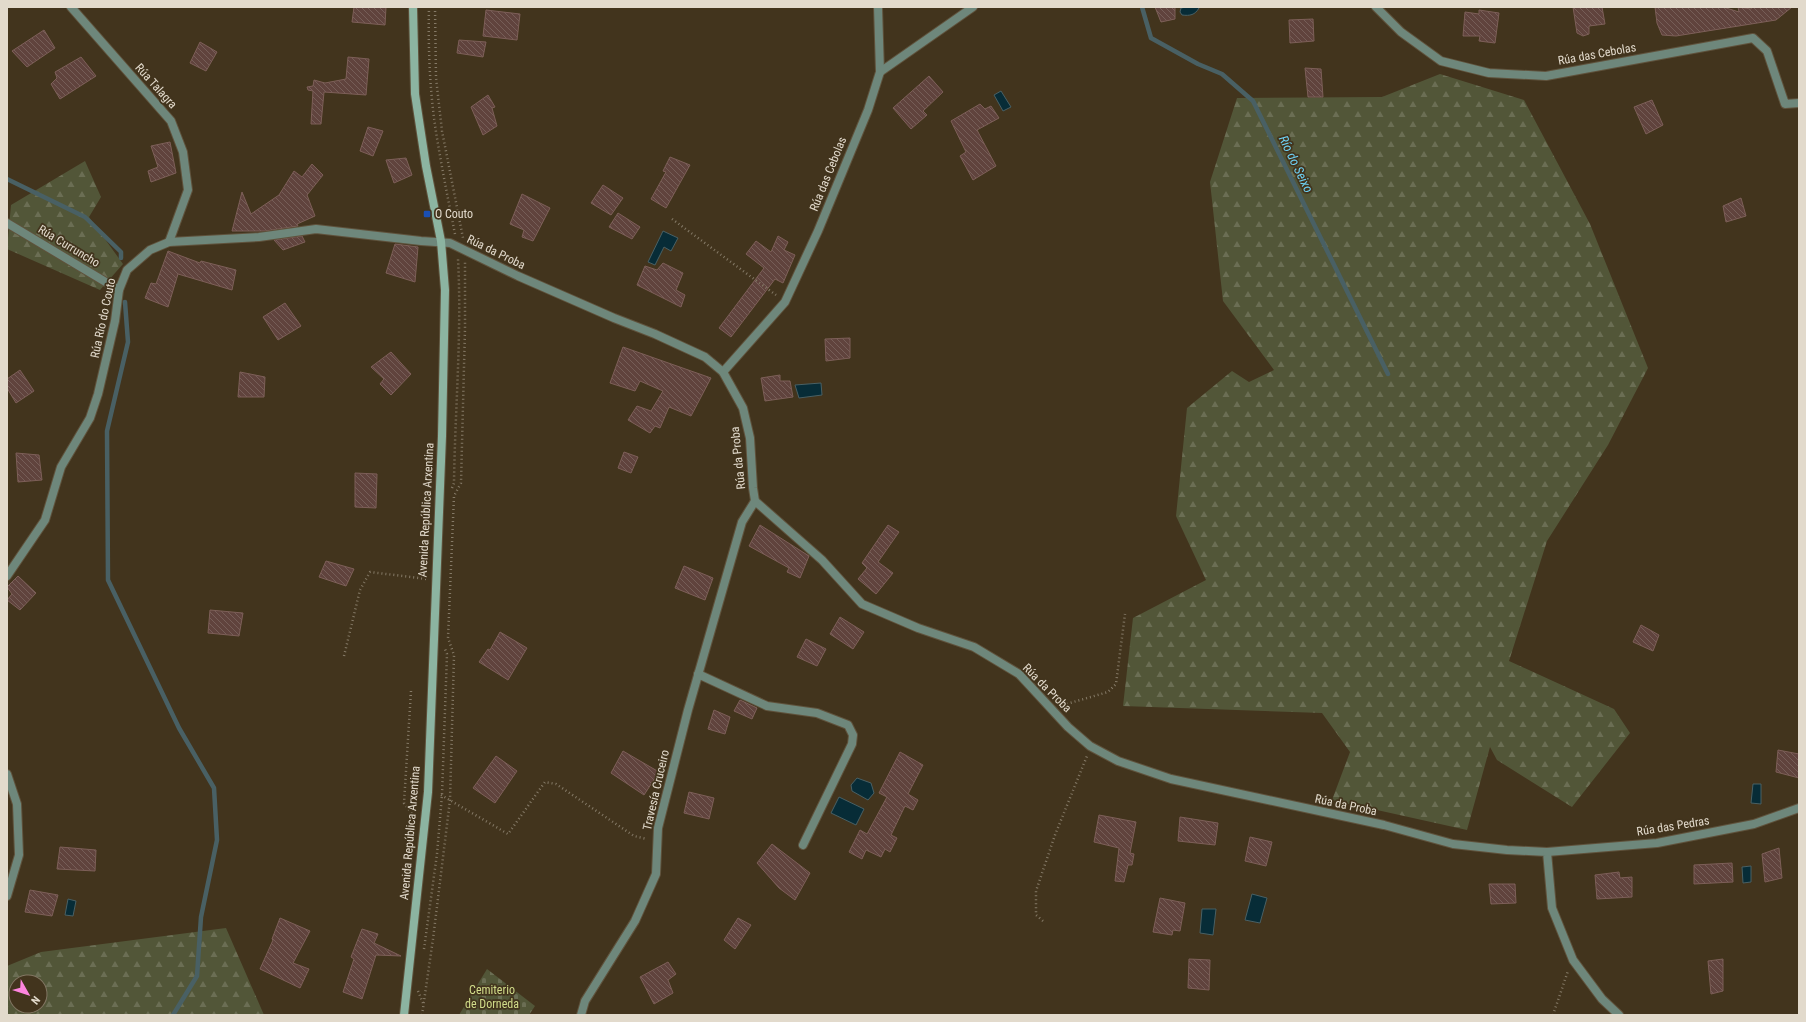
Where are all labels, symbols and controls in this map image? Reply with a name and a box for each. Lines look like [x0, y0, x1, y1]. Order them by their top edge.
street label: Rúa das Cebolas [1557, 40, 1637, 68]
street label: Rúa Talagra [132, 61, 180, 111]
water label: Río do Seixo [1276, 133, 1316, 195]
street label: Rúa das Cebolas [807, 135, 849, 213]
place label: O Couto [435, 207, 473, 221]
marker: O Couto [422, 209, 432, 219]
street label: Rúa Curruncho [36, 222, 102, 270]
street label: Rúa da Proba [465, 232, 528, 272]
street label: Rúa Río do Couto [88, 277, 118, 359]
street label: Rúa da Proba [728, 426, 748, 490]
street label: Avenida República Arxentina [415, 442, 437, 578]
street label: Rúa da Proba [1020, 661, 1074, 715]
street label: Travesía Cruceiro [640, 748, 672, 832]
street label: Avenida República Arxentina [397, 765, 423, 901]
street label: Rúa da Proba [1314, 792, 1379, 818]
street label: Rúa das Pedras [1636, 813, 1710, 839]
north arrow [8, 974, 48, 1014]
park label: Cemiterio de Dorneda [465, 983, 519, 1011]
text: N [28, 993, 43, 1007]

